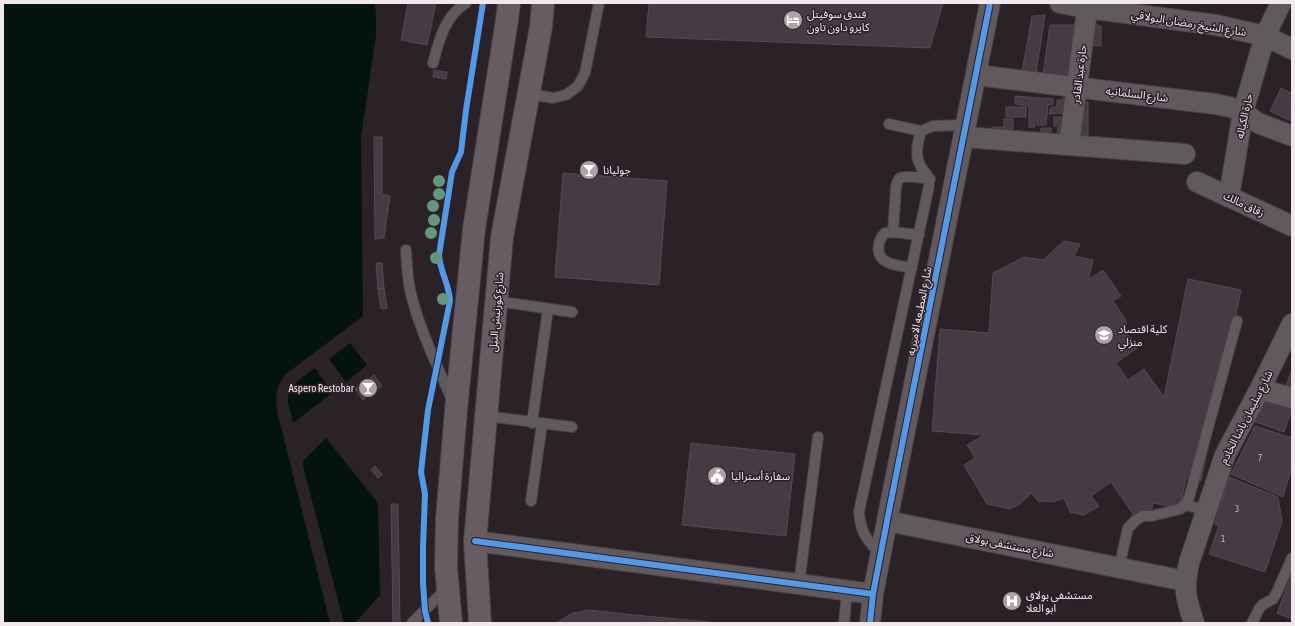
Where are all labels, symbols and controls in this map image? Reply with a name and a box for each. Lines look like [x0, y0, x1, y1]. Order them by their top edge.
place label: فندق سوفيتل كايرو داون تاون [807, 8, 870, 34]
street label: شارع الشيخ رمضان البولاقي [1130, 8, 1248, 42]
hotel icon: فندق سوفيتل كايرو داون تاون [782, 9, 804, 31]
street label: حارة عبد القادر [1069, 43, 1090, 105]
street label: شارع السلمانيه [1105, 84, 1169, 106]
street label: حارة الكياله [1233, 92, 1256, 140]
bar icon: جوليانا [578, 159, 600, 181]
place label: جوليانا [603, 164, 632, 177]
street label: زقاق مالك [1221, 189, 1266, 220]
street label: شارع المطبعه الاميريه [904, 265, 936, 357]
street label: شارع كورنيش النيل [487, 271, 508, 353]
place label: كلية اقتصاد منزلي [1118, 323, 1168, 352]
school or university icon: كلية اقتصاد منزلي [1093, 324, 1115, 346]
street label: شارع سليمان باشا الخادم [1217, 368, 1277, 467]
bar icon: Aspero Restobar [357, 377, 379, 399]
place label: Aspero Restobar [288, 382, 355, 394]
house number: 7 [1258, 453, 1262, 463]
public building icon: سفارة أستراليا [706, 465, 728, 487]
place label: سفارة أستراليا [731, 470, 790, 483]
house number: 3 [1235, 504, 1239, 514]
street label: شارع مستشفى بولاق [964, 531, 1056, 561]
house number: 1 [1221, 534, 1225, 544]
place label: مستشفي بولاق ابو العلا [1026, 589, 1093, 615]
hospital icon: مستشفي بولاق ابو العلا [1001, 590, 1023, 612]

